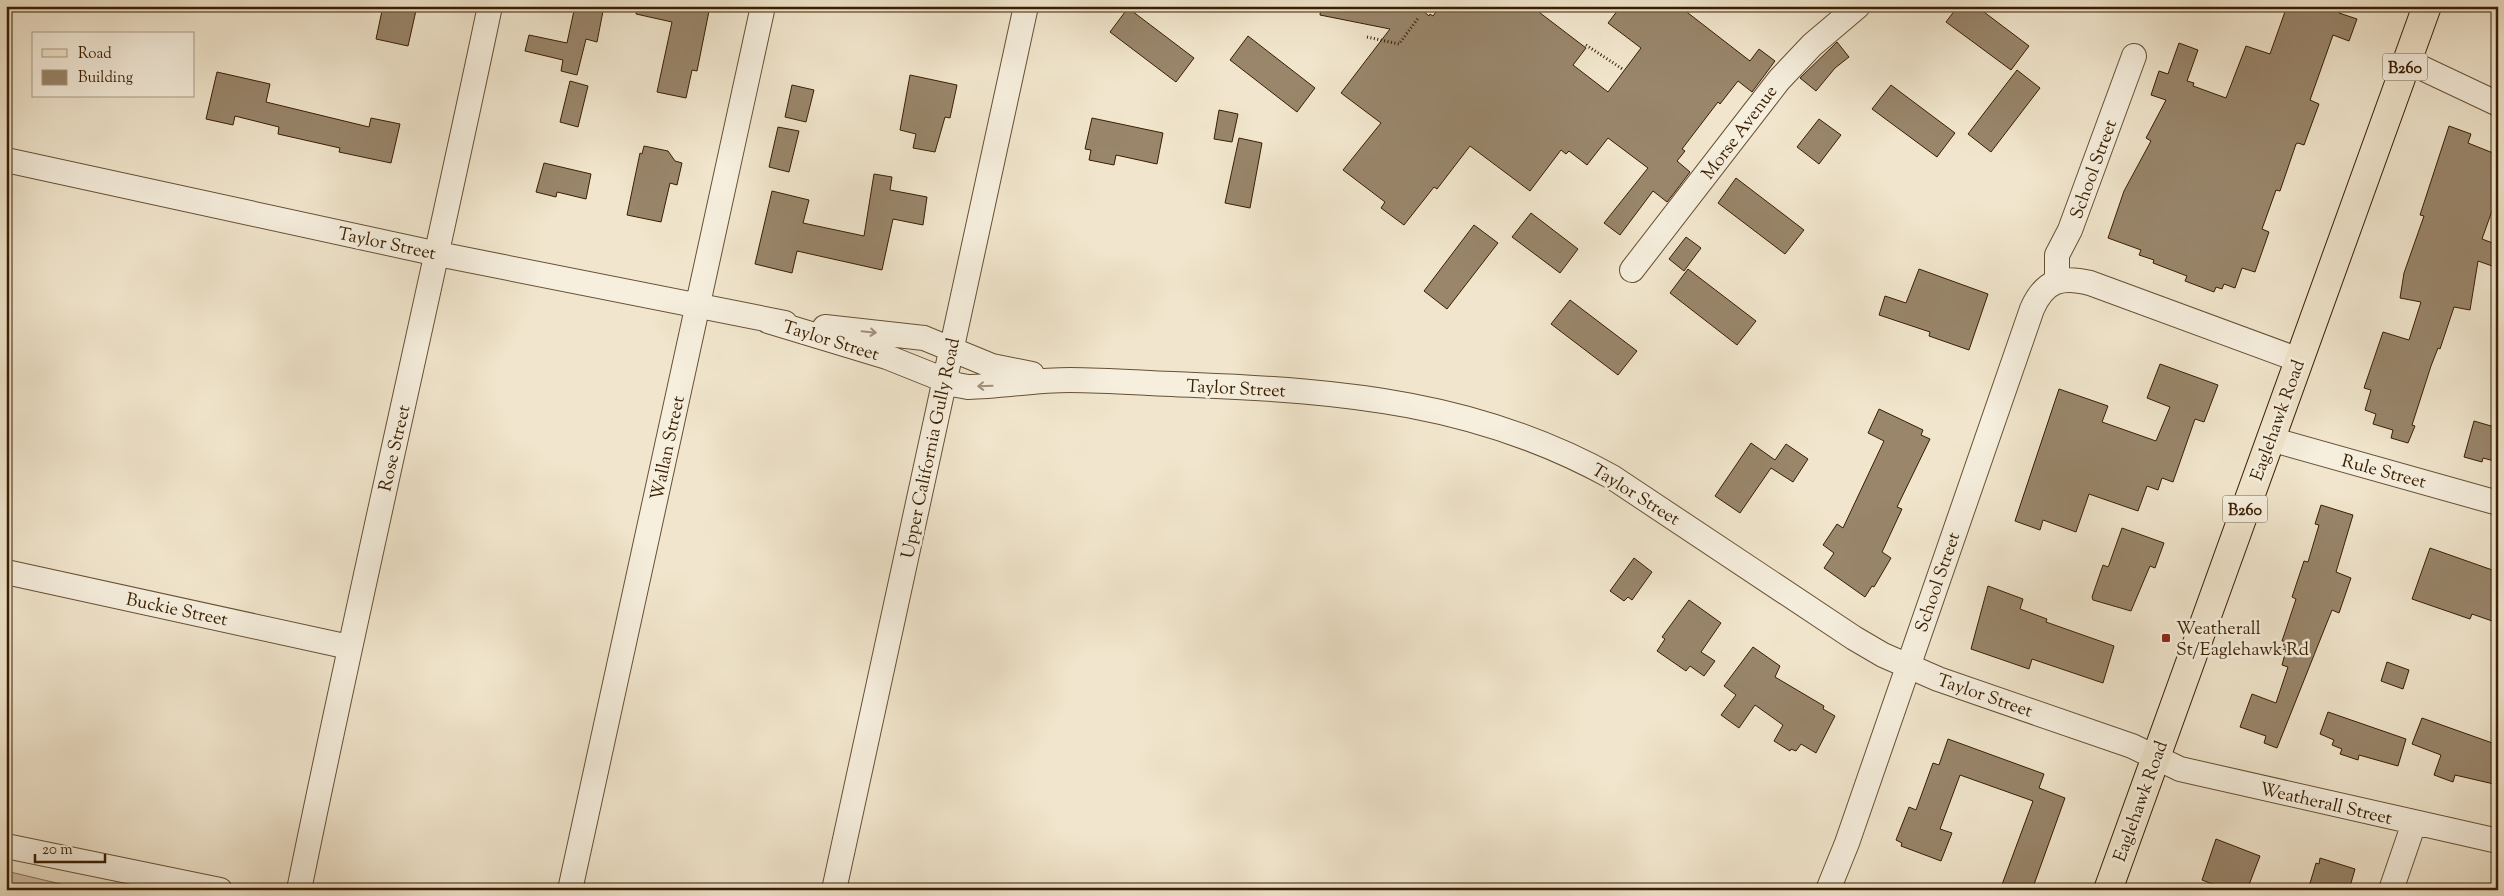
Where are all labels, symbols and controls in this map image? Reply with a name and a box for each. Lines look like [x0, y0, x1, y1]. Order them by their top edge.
legend [32, 32, 195, 98]
text: Road [78, 44, 112, 65]
road number: B260 [2382, 54, 2428, 80]
text: Building [78, 68, 133, 89]
street label: Morse Avenue [1696, 81, 1785, 186]
street label: School Street [2065, 116, 2125, 223]
street label: Taylor Street [335, 222, 438, 268]
street label: Taylor Street [779, 315, 882, 369]
one-way arrow [861, 327, 877, 337]
street label: Upper California Gully Road [896, 336, 968, 561]
street label: Eaglehawk Road [2245, 357, 2313, 485]
street label: Taylor Street [1185, 374, 1286, 406]
one-way arrow [977, 381, 994, 391]
street label: Wallan Street [645, 394, 693, 503]
street label: Rose Street [373, 403, 419, 494]
street label: Rule Street [2338, 449, 2429, 497]
street label: Taylor Street [1586, 458, 1684, 533]
road number: B260 [2222, 496, 2268, 522]
street label: School Street [1910, 529, 1968, 636]
street label: Buckie Street [123, 588, 230, 634]
place label: Weatherall St/Eaglehawk Rd [2176, 617, 2309, 664]
marker: Weatherall St/Eaglehawk Rd [2160, 632, 2172, 644]
street label: Taylor Street [1933, 668, 2036, 725]
street label: Eaglehawk Road [2108, 738, 2176, 866]
street label: Weatherall Street [2257, 777, 2394, 833]
scale bar [35, 831, 105, 863]
text: 20 m [42, 840, 73, 861]

